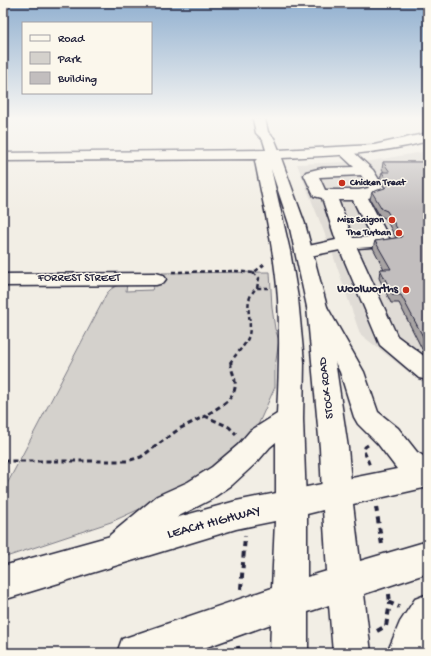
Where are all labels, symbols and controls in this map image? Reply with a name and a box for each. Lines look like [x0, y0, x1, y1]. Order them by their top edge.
legend [22, 22, 152, 94]
text: Road [58, 33, 85, 47]
text: Park [57, 53, 83, 67]
text: Building [57, 73, 97, 87]
place label: Chicken Treat [349, 177, 406, 189]
marker: Chicken Treat [337, 178, 347, 188]
place label: Miss Saigon [337, 214, 384, 226]
marker: Miss Saigon [387, 215, 397, 225]
place label: The Turban [346, 227, 391, 239]
marker: The Turban [394, 228, 404, 238]
street label: FORREST STREET [37, 272, 122, 286]
place label: Woolworths [336, 283, 399, 297]
marker: Woolworths [401, 285, 411, 295]
street label: STOCK ROAD [316, 356, 338, 420]
street label: LEACH HIGHWAY [166, 502, 262, 544]

